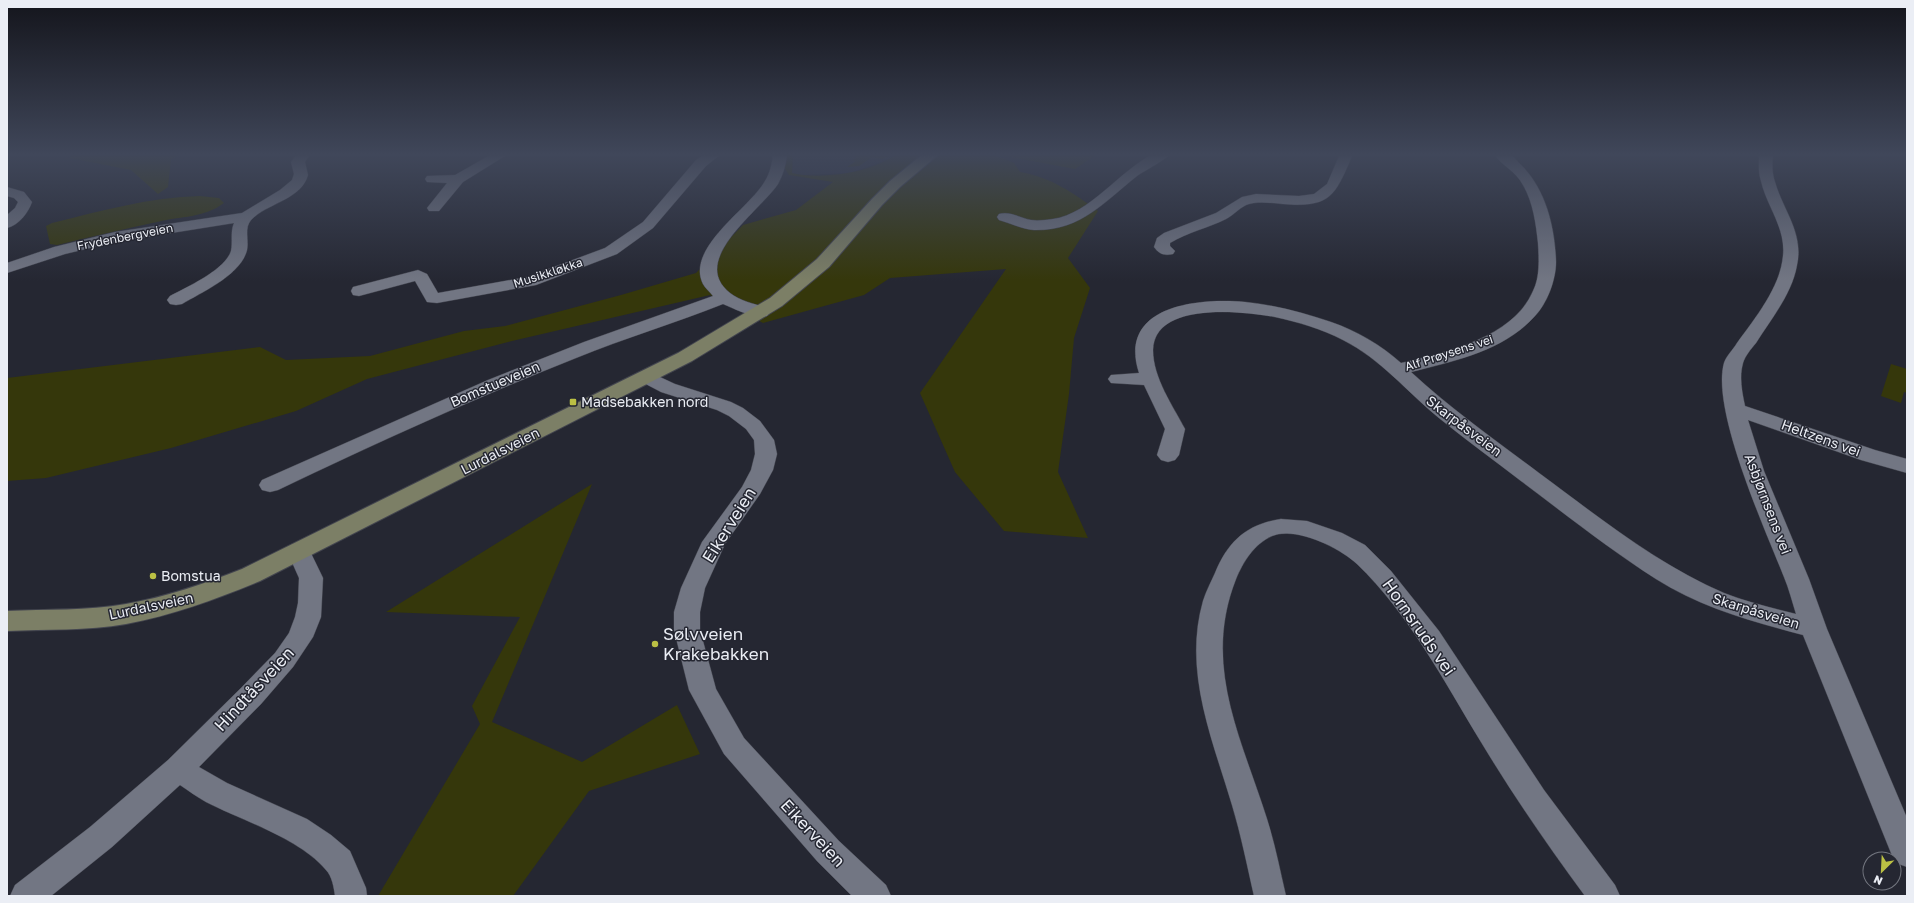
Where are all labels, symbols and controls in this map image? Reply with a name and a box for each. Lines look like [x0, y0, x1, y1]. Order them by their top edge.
street label: Frydenbergveien [76, 220, 174, 253]
street label: Musikkløkka [511, 254, 584, 291]
street label: Alf Prøysens vei [1403, 331, 1495, 374]
street label: Bomstueveien [447, 357, 542, 410]
street label: Skarpåsveien [1423, 392, 1505, 460]
place label: Madsebakken nord [581, 393, 708, 410]
marker: Madsebakken nord [568, 397, 578, 407]
street label: Heltzens vei [1779, 415, 1863, 460]
street label: Lurdalsveien [458, 423, 542, 478]
street label: Asbjørnsens vei [1742, 451, 1795, 556]
street label: Eikerveien [697, 483, 760, 566]
place label: Bomstua [161, 567, 221, 584]
marker: Bomstua [148, 571, 158, 581]
street label: Hornsruds vei [1378, 574, 1461, 679]
street label: Lurdalsveien [107, 588, 195, 623]
street label: Skarpåsveien [1711, 589, 1802, 632]
place label: Sølvveien Krakebakken [663, 623, 769, 664]
marker: Sølvveien Krakebakken [650, 639, 660, 649]
street label: Hindtåsveien [209, 642, 298, 735]
street label: Eikerveien [777, 794, 850, 871]
north arrow [1862, 851, 1902, 891]
text: N [1871, 873, 1884, 888]

